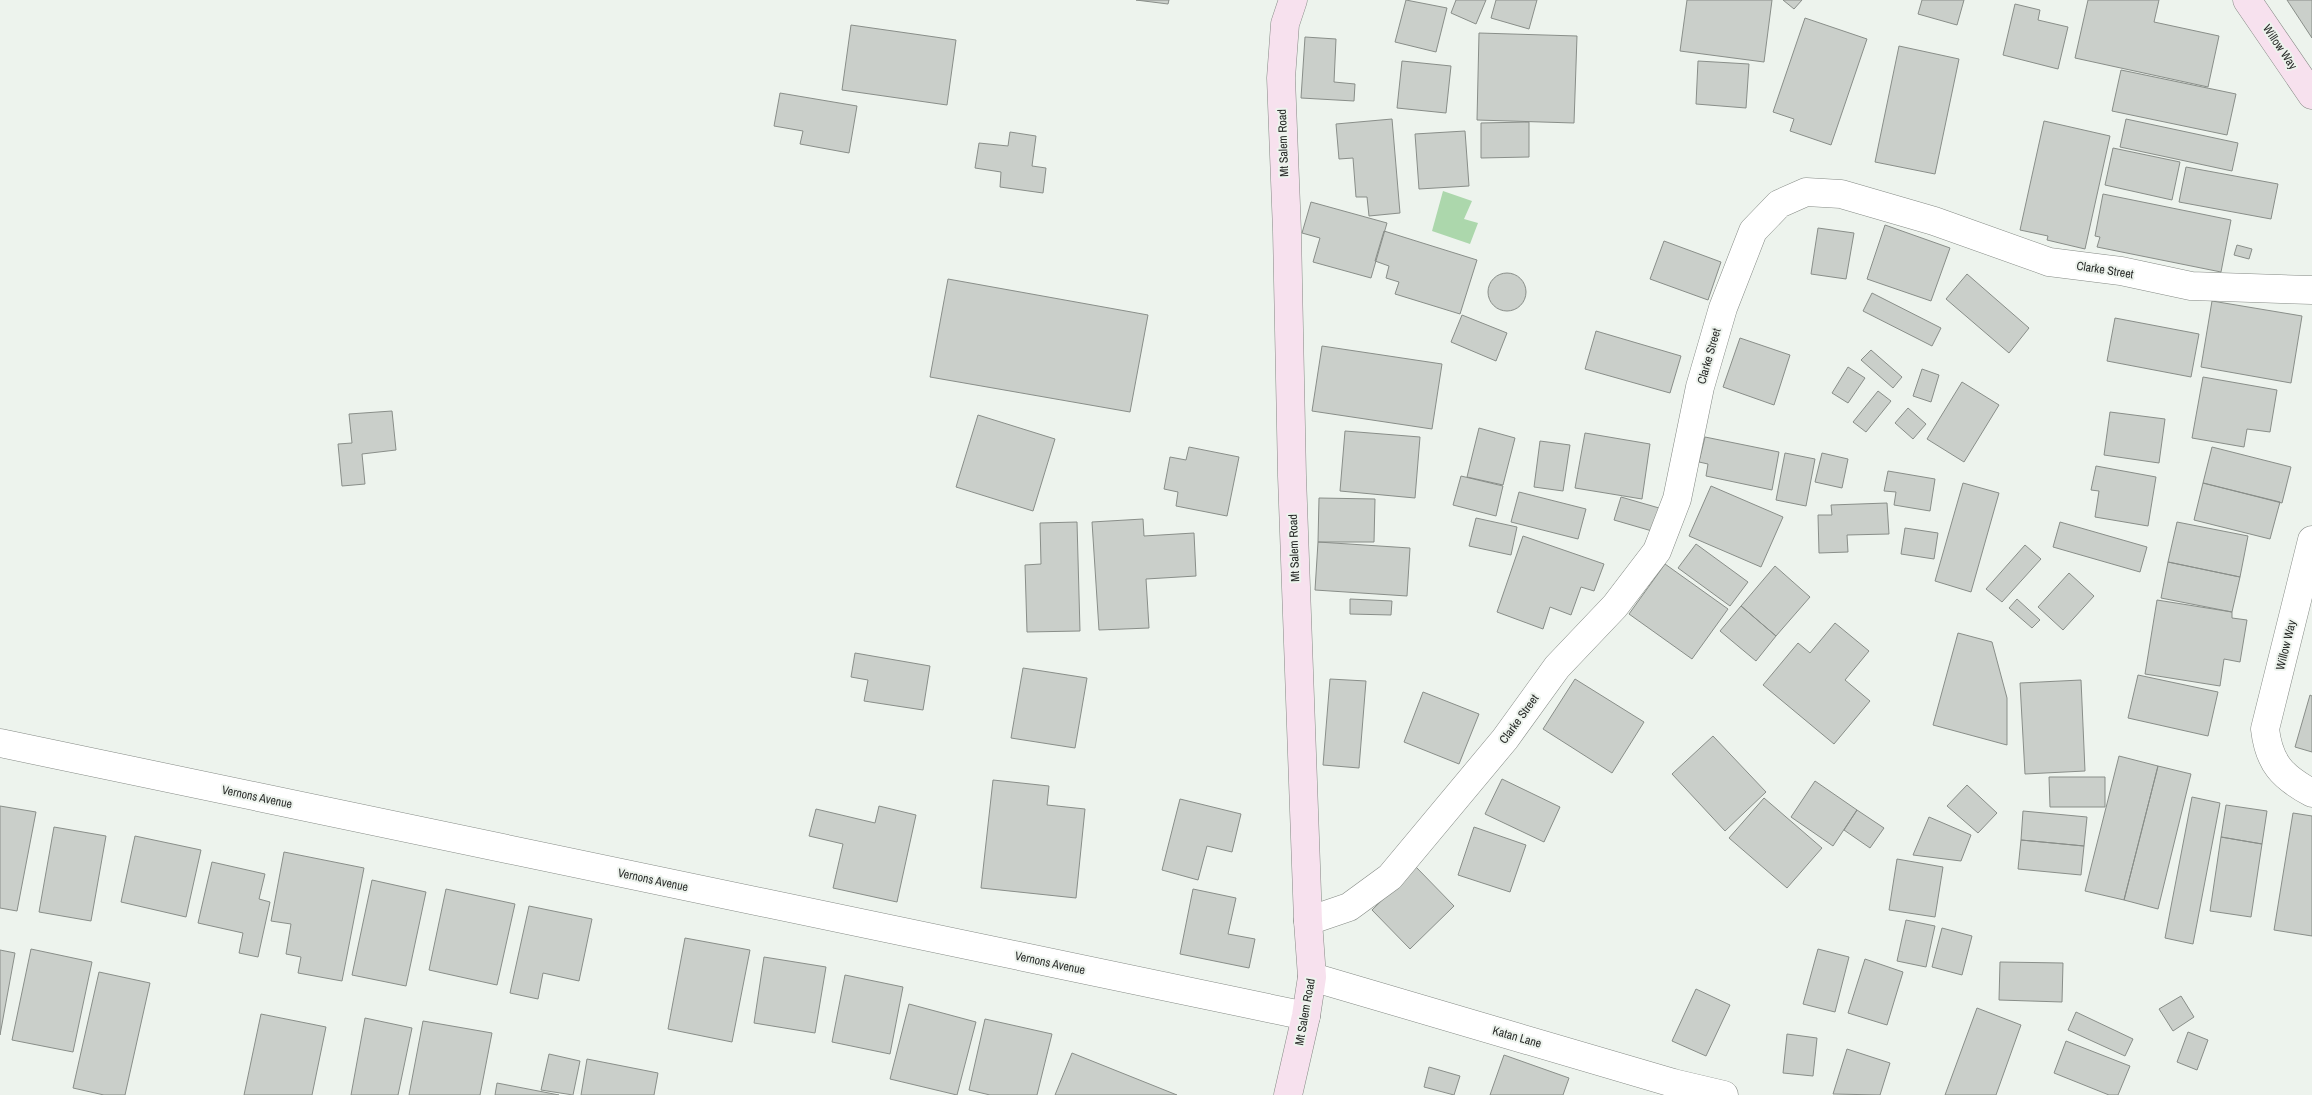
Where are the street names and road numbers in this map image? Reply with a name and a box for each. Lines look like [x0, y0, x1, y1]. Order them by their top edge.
street label: Willow Way [2259, 21, 2301, 73]
street label: Mt Salem Road [1274, 109, 1292, 177]
street label: Clarke Street [2075, 258, 2135, 282]
street label: Clarke Street [1693, 326, 1725, 386]
street label: Mt Salem Road [1285, 514, 1303, 582]
street label: Willow Way [2272, 618, 2300, 672]
street label: Clarke Street [1496, 691, 1543, 747]
street label: Vernons Avenue [220, 782, 294, 812]
street label: Vernons Avenue [616, 865, 690, 895]
street label: Vernons Avenue [1013, 948, 1087, 978]
street label: Mt Salem Road [1291, 977, 1319, 1047]
street label: Katan Lane [1491, 1022, 1543, 1052]

